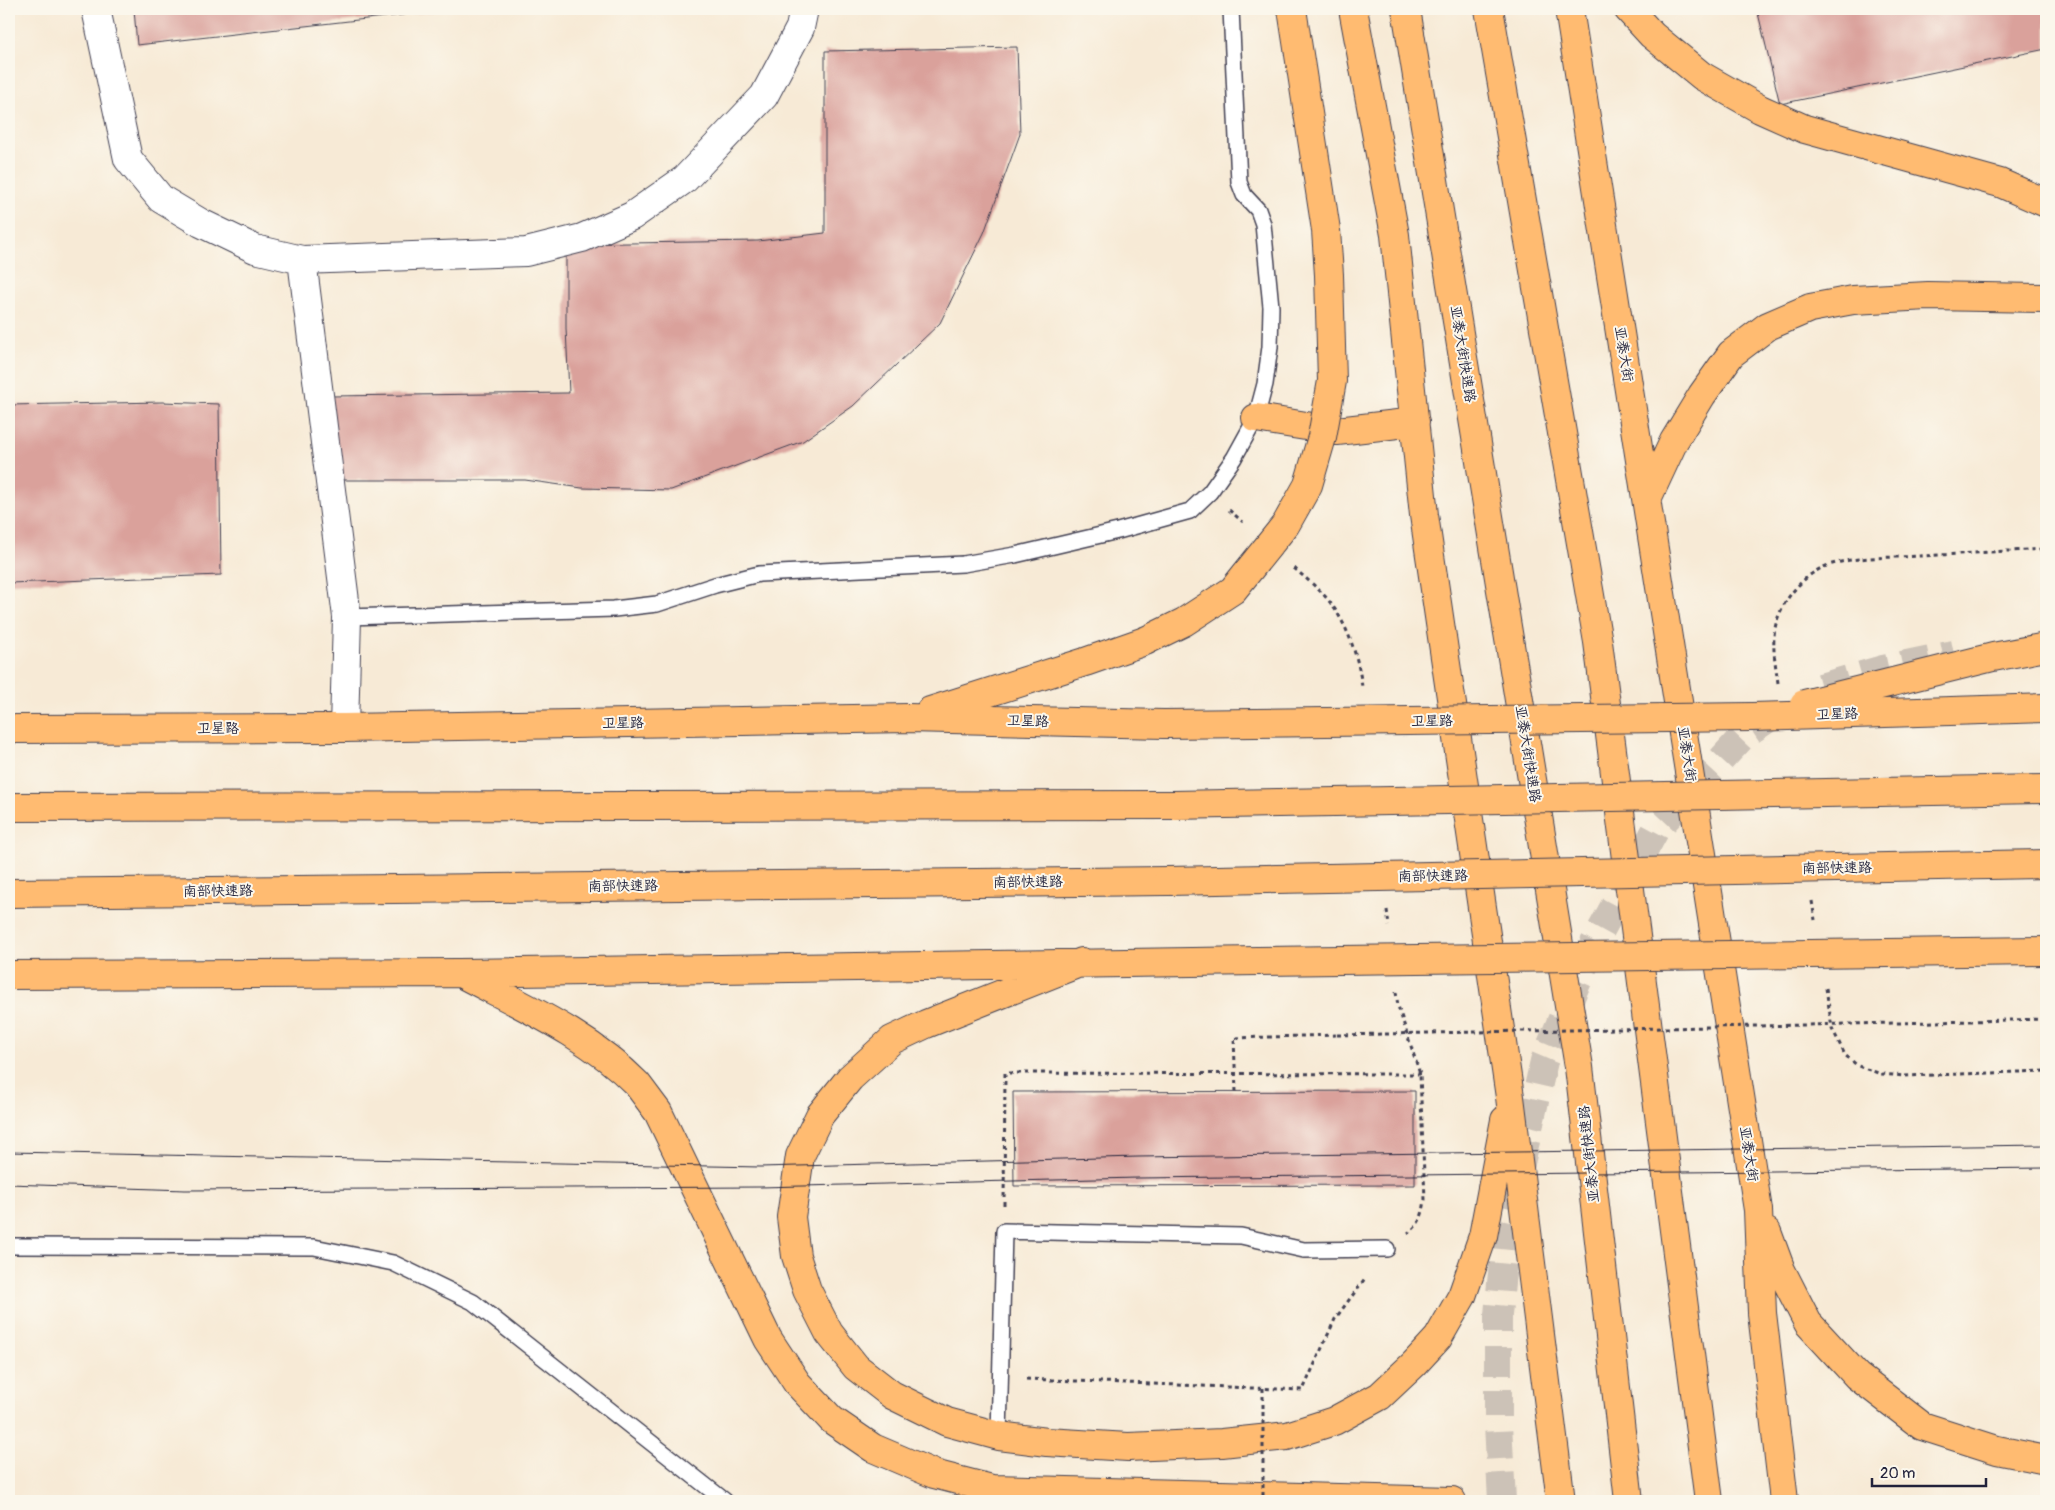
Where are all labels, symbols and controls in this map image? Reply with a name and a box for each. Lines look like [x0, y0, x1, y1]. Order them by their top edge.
street label: 亚泰大街快速路 [1447, 304, 1479, 404]
street label: 亚泰大街 [1611, 325, 1637, 383]
street label: 亚泰大街快速路 [1512, 704, 1544, 804]
street label: 卫星路 [1816, 705, 1858, 723]
street label: 卫星路 [1007, 712, 1049, 730]
street label: 卫星路 [1411, 712, 1453, 730]
street label: 卫星路 [602, 714, 644, 732]
street label: 卫星路 [197, 720, 239, 737]
street label: 亚泰大街 [1674, 725, 1700, 783]
street label: 南部快速路 [1802, 859, 1872, 877]
street label: 南部快速路 [1398, 867, 1468, 885]
street label: 南部快速路 [993, 873, 1063, 891]
street label: 南部快速路 [588, 877, 658, 895]
street label: 南部快速路 [183, 882, 253, 900]
street label: 亚泰大街快速路 [1575, 1104, 1603, 1204]
street label: 亚泰大街 [1736, 1125, 1762, 1183]
scale bar [1872, 1455, 1986, 1487]
text: 20 m [1880, 1464, 1915, 1483]

